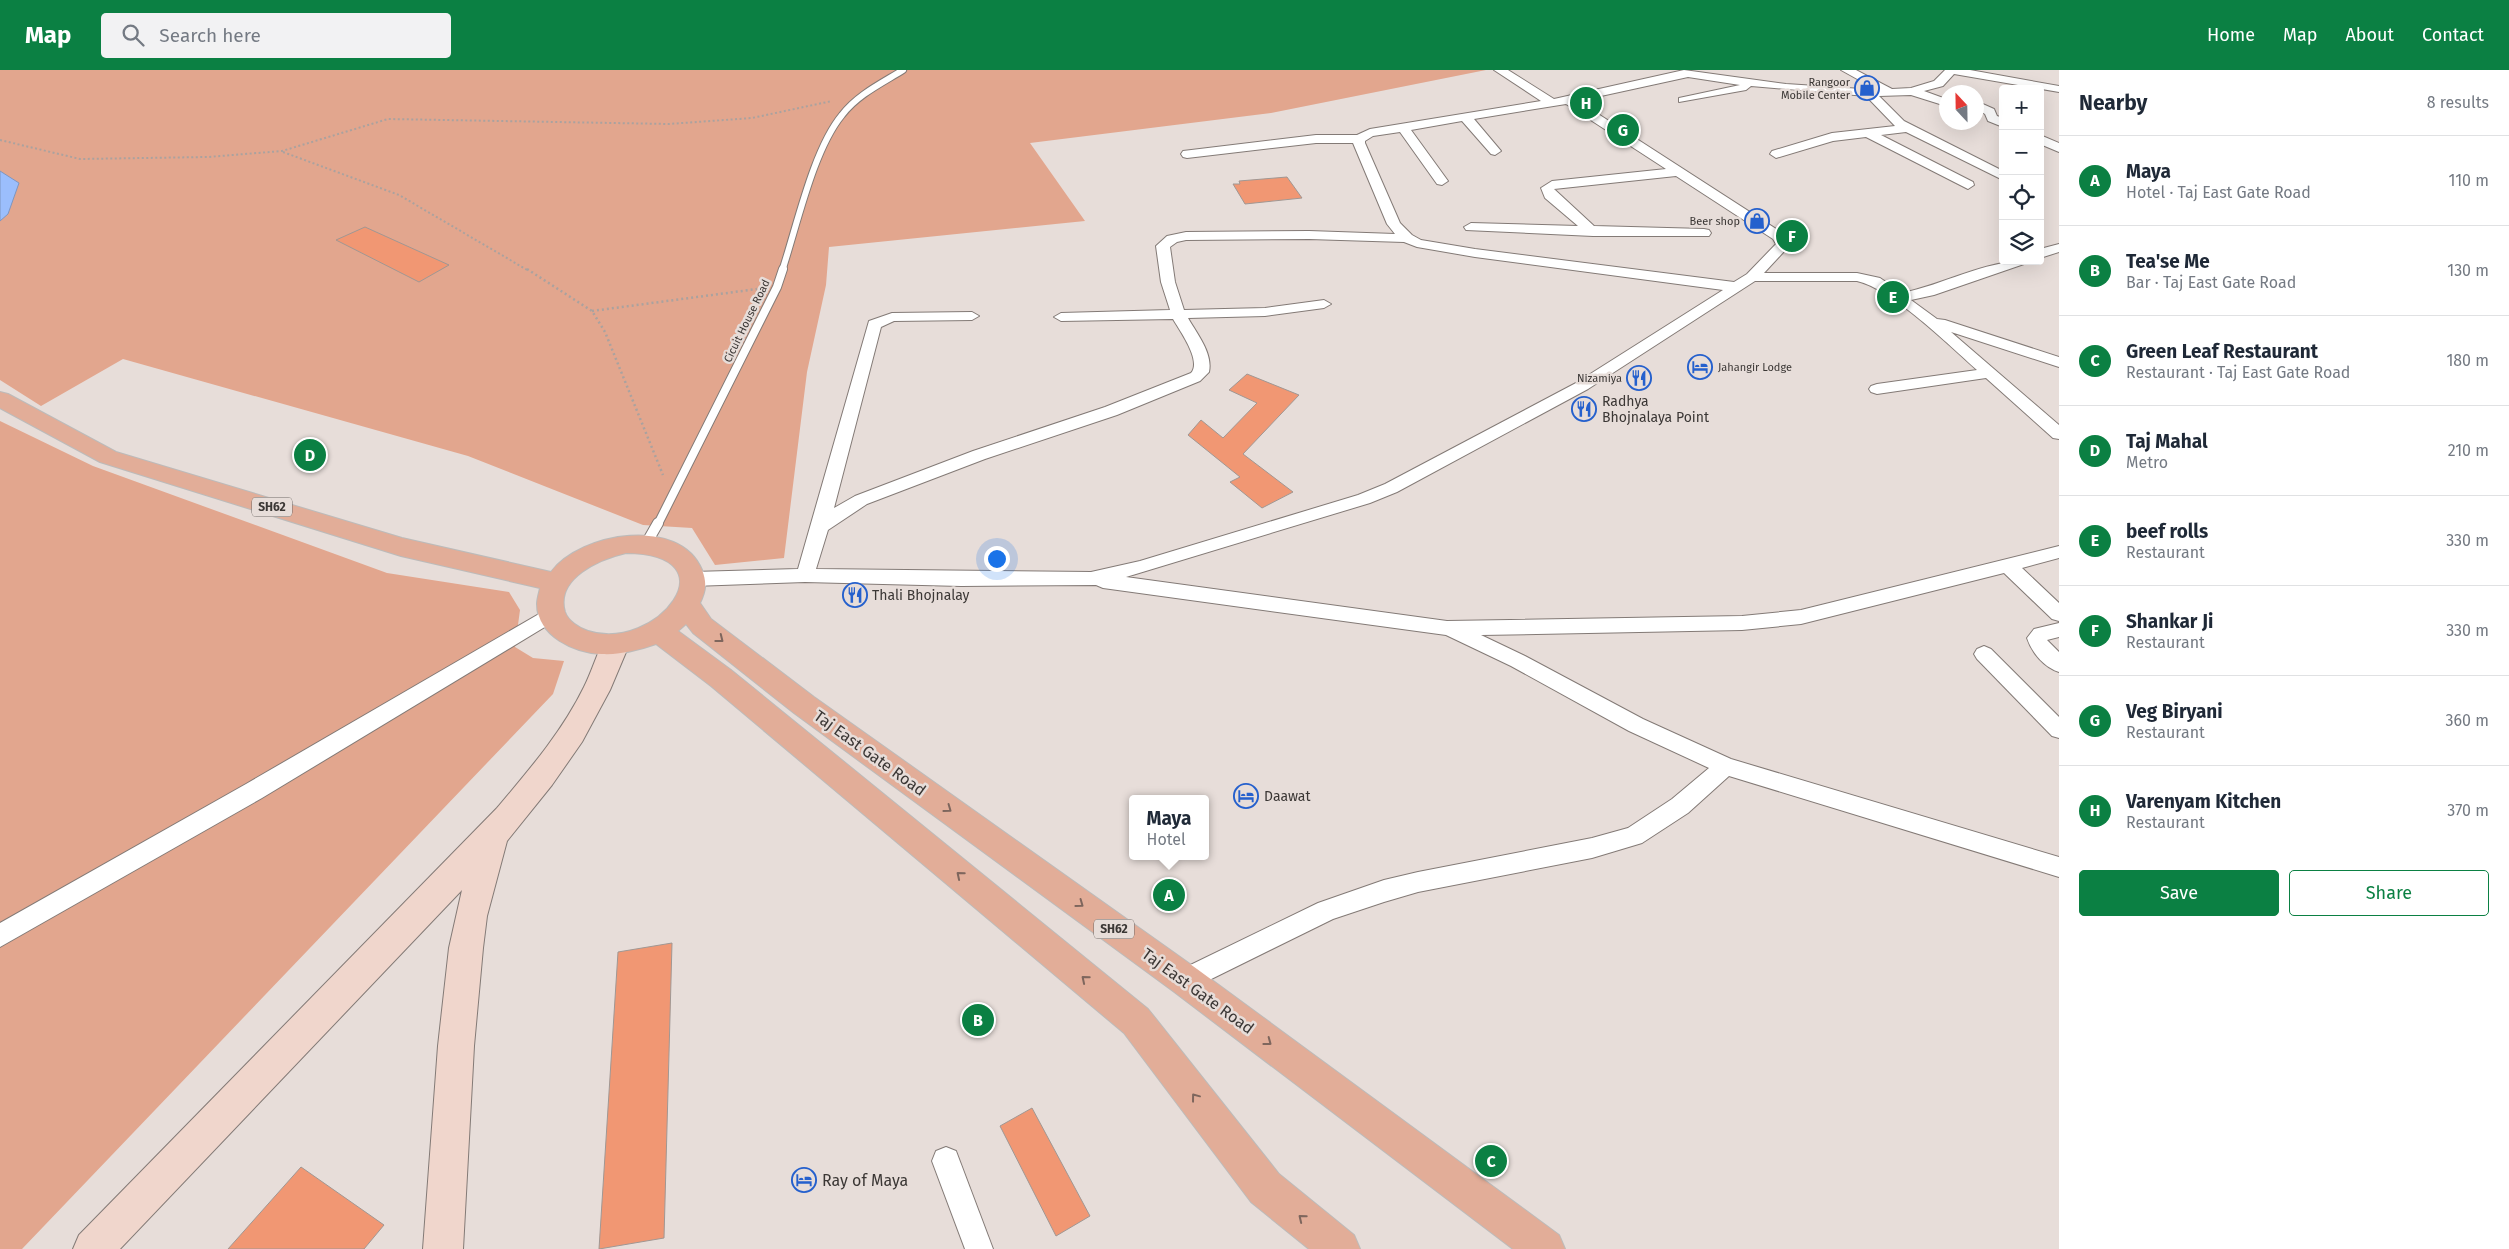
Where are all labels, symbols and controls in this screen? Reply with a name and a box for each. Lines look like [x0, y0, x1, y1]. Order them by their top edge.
search box [101, 13, 451, 58]
text: Map [25, 21, 71, 49]
icon: search [119, 21, 147, 49]
text: Search here [159, 24, 261, 47]
text: Home [2207, 24, 2255, 46]
text: Map [2283, 24, 2317, 46]
text: About [2345, 24, 2394, 46]
text: Contact [2422, 24, 2484, 46]
shop icon: Rangoor Mobile Center [1854, 75, 1880, 101]
place label: Rangoor Mobile Center [1781, 76, 1851, 102]
pin: H [1570, 84, 1602, 122]
north arrow [1939, 85, 1984, 130]
map controls [1999, 85, 2044, 265]
button: + [1999, 85, 2044, 130]
text: Nearby [2079, 90, 2147, 116]
text: 8 results [2427, 93, 2489, 112]
pin: G [1607, 111, 1639, 149]
button: − [1999, 130, 2044, 175]
text: Maya [2126, 160, 2171, 183]
text: A [2090, 171, 2100, 190]
text: 110 m [2448, 171, 2489, 190]
button: locate [1999, 175, 2044, 220]
text: Hotel · Taj East Gate Road [2126, 183, 2311, 202]
shop icon: Beer shop [1744, 208, 1770, 234]
place label: Beer shop [1690, 215, 1740, 228]
pin: F [1776, 217, 1808, 255]
button: layers [1999, 220, 2044, 265]
text: Tea'se Me [2126, 250, 2210, 273]
text: B [2090, 261, 2100, 280]
text: 130 m [2447, 261, 2489, 280]
text: Bar · Taj East Gate Road [2126, 273, 2296, 292]
street label: Cicuit House Road [721, 277, 773, 365]
pin: E [1877, 278, 1909, 316]
text: Green Leaf Restaurant [2126, 340, 2318, 363]
text: C [2090, 351, 2100, 370]
text: 180 m [2446, 351, 2489, 370]
hotel icon: Jahangir Lodge [1687, 354, 1713, 380]
place label: Jahangir Lodge [1718, 361, 1792, 374]
text: Restaurant · Taj East Gate Road [2126, 363, 2350, 382]
restaurant icon: Nizamiya [1626, 365, 1652, 391]
place label: Nizamiya [1577, 372, 1622, 385]
place label: Radhya Bhojnalaya Point [1602, 393, 1710, 426]
restaurant icon: Radhya Bhojnalaya Point [1571, 396, 1597, 422]
text: Taj Mahal [2126, 430, 2208, 453]
pin: D [294, 436, 326, 474]
text: D [2090, 441, 2100, 460]
text: 210 m [2448, 441, 2489, 460]
text: Metro [2126, 453, 2168, 472]
road number: SH62 [252, 498, 292, 517]
text: beef rolls [2126, 520, 2208, 543]
text: E [2091, 531, 2099, 550]
text: 330 m [2446, 531, 2489, 550]
text: Restaurant [2126, 543, 2205, 562]
your location [984, 546, 1010, 572]
restaurant icon: Thali Bhojnalay [842, 582, 868, 608]
place label: Thali Bhojnalay [872, 587, 970, 604]
text: Shankar Ji [2126, 610, 2213, 633]
text: F [2091, 621, 2099, 640]
text: 330 m [2446, 621, 2489, 640]
text: Restaurant [2126, 633, 2205, 652]
one-way arrow [714, 634, 723, 643]
text: Veg Biryani [2126, 700, 2223, 723]
street label: Taj East Gate Road [810, 706, 930, 800]
text: G [2090, 711, 2100, 730]
text: 360 m [2446, 711, 2489, 730]
text: Restaurant [2126, 723, 2205, 742]
hotel icon: Daawat [1233, 783, 1259, 809]
place label: Daawat [1264, 788, 1311, 805]
text: Varenyam Kitchen [2126, 790, 2281, 813]
popup [1129, 795, 1209, 860]
text: H [2090, 801, 2100, 820]
text: 370 m [2447, 801, 2489, 820]
one-way arrow [942, 804, 951, 812]
text: Maya [1147, 807, 1191, 830]
text: Restaurant [2126, 813, 2205, 832]
text: Hotel [1147, 830, 1186, 849]
button: Save [2079, 870, 2279, 916]
button: Share [2289, 870, 2489, 916]
one-way arrow [957, 873, 966, 881]
pin: A [1153, 876, 1185, 914]
one-way arrow [1074, 899, 1083, 907]
road number: SH62 [1094, 920, 1134, 939]
street label: Taj East Gate Road [1138, 944, 1258, 1038]
one-way arrow [1082, 975, 1091, 984]
pin: B [962, 1001, 994, 1039]
one-way arrow [1262, 1036, 1272, 1045]
one-way arrow [1192, 1093, 1201, 1103]
pin: C [1475, 1142, 1507, 1180]
hotel icon: Ray of Maya [791, 1167, 817, 1193]
place label: Ray of Maya [822, 1171, 908, 1190]
one-way arrow [1299, 1216, 1308, 1224]

